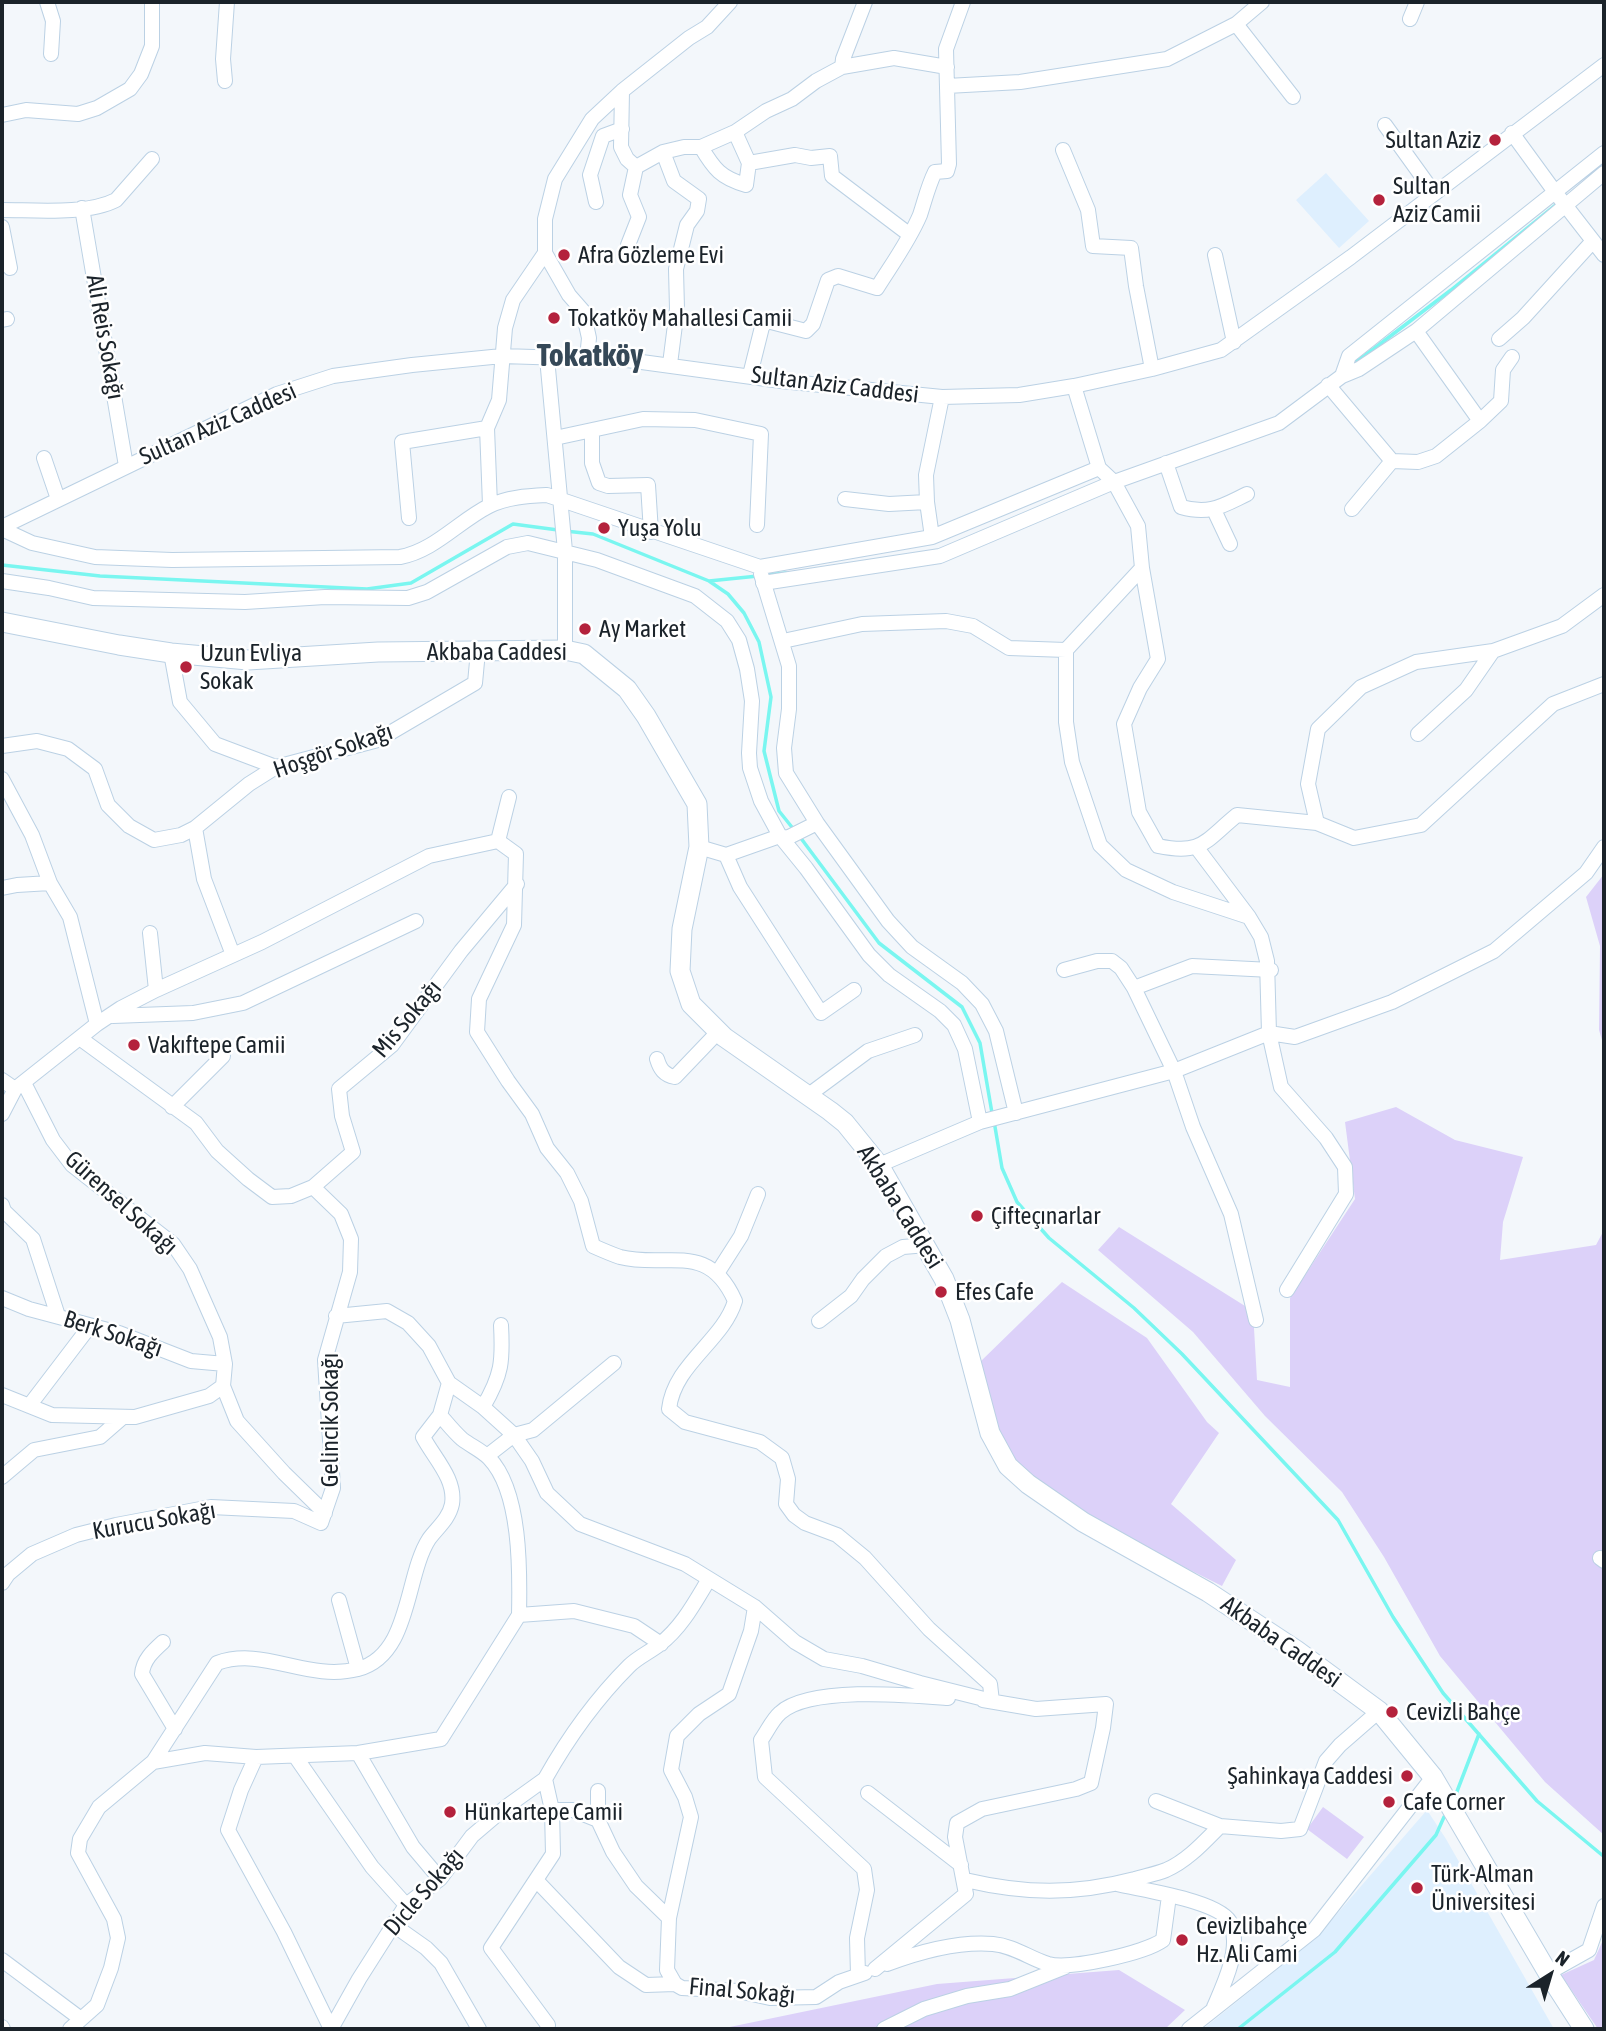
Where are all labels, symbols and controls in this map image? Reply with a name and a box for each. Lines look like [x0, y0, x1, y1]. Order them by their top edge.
place label: Sultan Aziz [1385, 126, 1481, 154]
marker: Sultan Aziz [1487, 132, 1503, 148]
place label: Sultan Aziz Camii [1393, 172, 1481, 228]
marker: Sultan Aziz Camii [1371, 192, 1387, 208]
place label: Afra Gözleme Evi [578, 241, 724, 269]
marker: Afra Gözleme Evi [556, 247, 572, 263]
street label: Ali Reis Sokağı [80, 272, 130, 402]
place label: Tokatköy Mahallesi Camii [568, 304, 792, 332]
marker: Tokatköy Mahallesi Camii [546, 310, 562, 326]
district label: Tokatköy [537, 337, 643, 375]
street label: Sultan Aziz Caddesi [750, 360, 920, 410]
street label: Sultan Aziz Caddesi [135, 377, 301, 471]
place label: Yuşa Yolu [618, 514, 702, 542]
marker: Yuşa Yolu [596, 520, 612, 536]
place label: Ay Market [599, 615, 686, 643]
marker: Ay Market [577, 621, 593, 637]
street label: Akbaba Caddesi [427, 638, 567, 666]
place label: Uzun Evliya Sokak [200, 639, 302, 695]
marker: Uzun Evliya Sokak [178, 659, 194, 675]
street label: Hoşgör Sokağı [270, 717, 396, 785]
street label: Mis Sokağı [366, 974, 448, 1064]
place label: Vakıftepe Camii [148, 1031, 286, 1059]
marker: Vakıftepe Camii [126, 1037, 142, 1053]
street label: Akbaba Caddesi [851, 1140, 949, 1274]
street label: Gürensel Sokağı [59, 1145, 183, 1261]
place label: Çifteçınarlar [991, 1202, 1100, 1230]
marker: Çifteçınarlar [969, 1208, 985, 1224]
place label: Efes Cafe [955, 1278, 1034, 1306]
marker: Efes Cafe [933, 1284, 949, 1300]
street label: Berk Sokağı [60, 1305, 166, 1363]
street label: Gelincik Sokağı [316, 1353, 344, 1487]
street label: Kurucu Sokağı [90, 1496, 218, 1546]
street label: Akbaba Caddesi [1215, 1590, 1347, 1694]
place label: Cevizli Bahçe [1406, 1698, 1521, 1726]
marker: Cevizli Bahçe [1384, 1704, 1400, 1720]
place label: Şahinkaya Caddesi [1228, 1762, 1393, 1790]
marker: Şahinkaya Caddesi [1399, 1768, 1415, 1784]
place label: Cafe Corner [1403, 1788, 1505, 1816]
marker: Cafe Corner [1381, 1794, 1397, 1810]
place label: Hünkartepe Camii [464, 1798, 623, 1826]
marker: Hünkartepe Camii [442, 1804, 458, 1820]
street label: Dicle Sokağı [378, 1842, 470, 1942]
place label: Türk-Alman Üniversitesi [1431, 1860, 1535, 1916]
marker: Türk-Alman Üniversitesi [1409, 1880, 1425, 1896]
place label: Cevizlibahçe Hz. Ali Cami [1196, 1912, 1307, 1968]
marker: Cevizlibahçe Hz. Ali Cami [1174, 1932, 1190, 1948]
north arrow [1515, 1940, 1585, 2010]
text: N [1552, 1946, 1574, 1970]
street label: Final Sokağı [688, 1972, 796, 2010]

